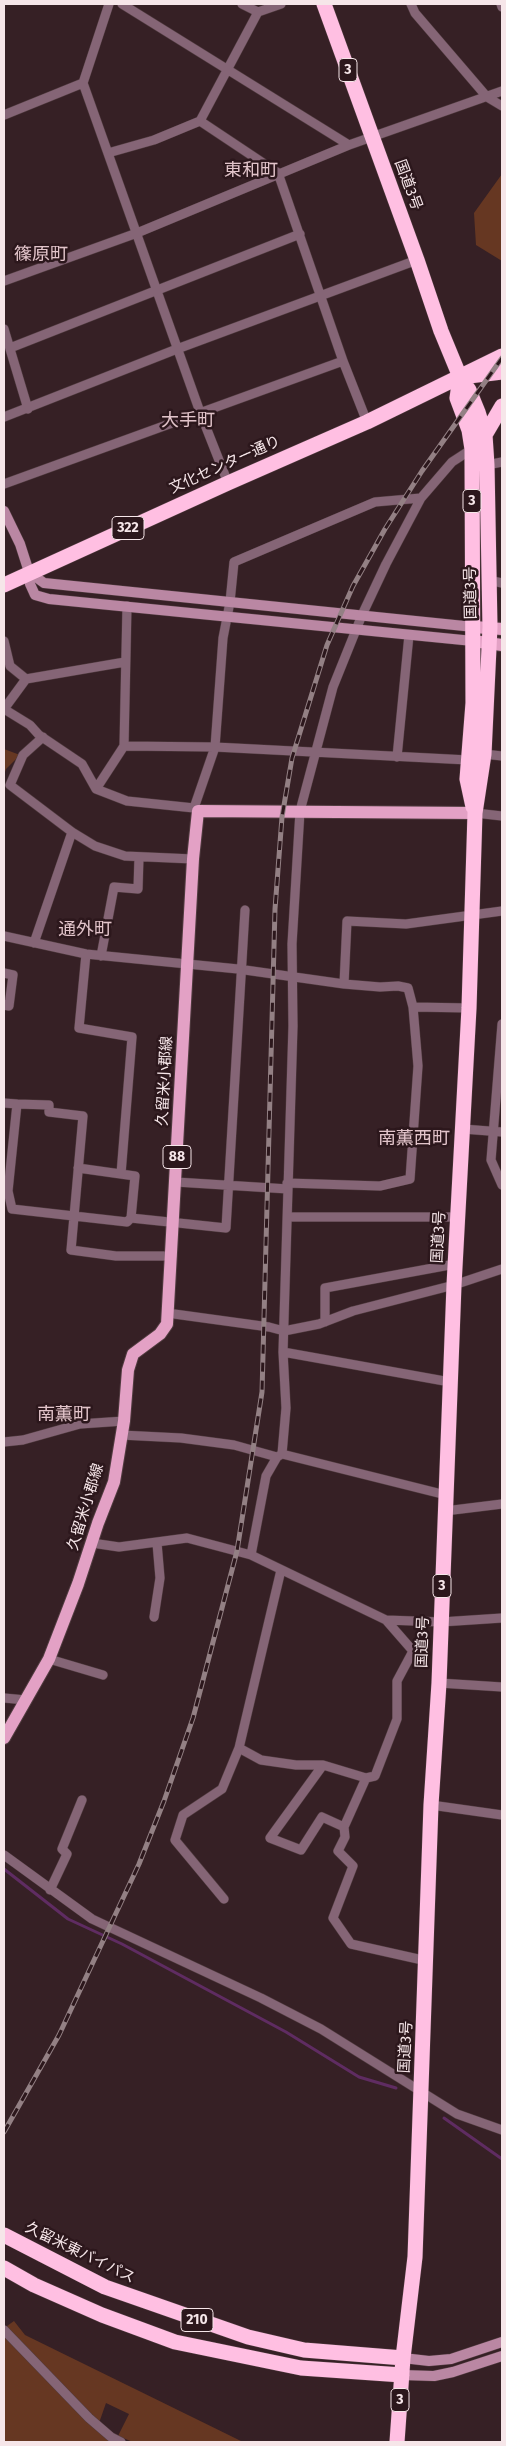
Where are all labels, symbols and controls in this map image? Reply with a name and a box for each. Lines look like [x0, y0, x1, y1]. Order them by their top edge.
road number: 3 [339, 58, 357, 82]
street label: 国道3号 [391, 157, 425, 213]
district label: 東和町 [224, 160, 278, 182]
district label: 篠原町 [14, 244, 68, 266]
district label: 大手町 [161, 410, 215, 432]
street label: 文化センター通り [167, 432, 283, 498]
road number: 3 [463, 490, 481, 512]
road number: 322 [112, 516, 144, 540]
street label: 国道3号 [462, 567, 480, 619]
district label: 通外町 [58, 919, 112, 941]
street label: 久留米小郡線 [154, 1036, 176, 1126]
district label: 南薫西町 [378, 1128, 450, 1150]
road number: 88 [163, 1146, 191, 1168]
street label: 国道3号 [429, 1210, 449, 1264]
district label: 南薫町 [37, 1404, 91, 1426]
street label: 久留米小郡線 [64, 1461, 108, 1553]
road number: 3 [433, 1574, 451, 1598]
street label: 国道3号 [413, 1615, 433, 1669]
street label: 国道3号 [396, 2020, 416, 2074]
street label: 久留米東バイパス [22, 2219, 138, 2287]
road number: 210 [181, 2308, 213, 2332]
road number: 3 [391, 2388, 409, 2412]

